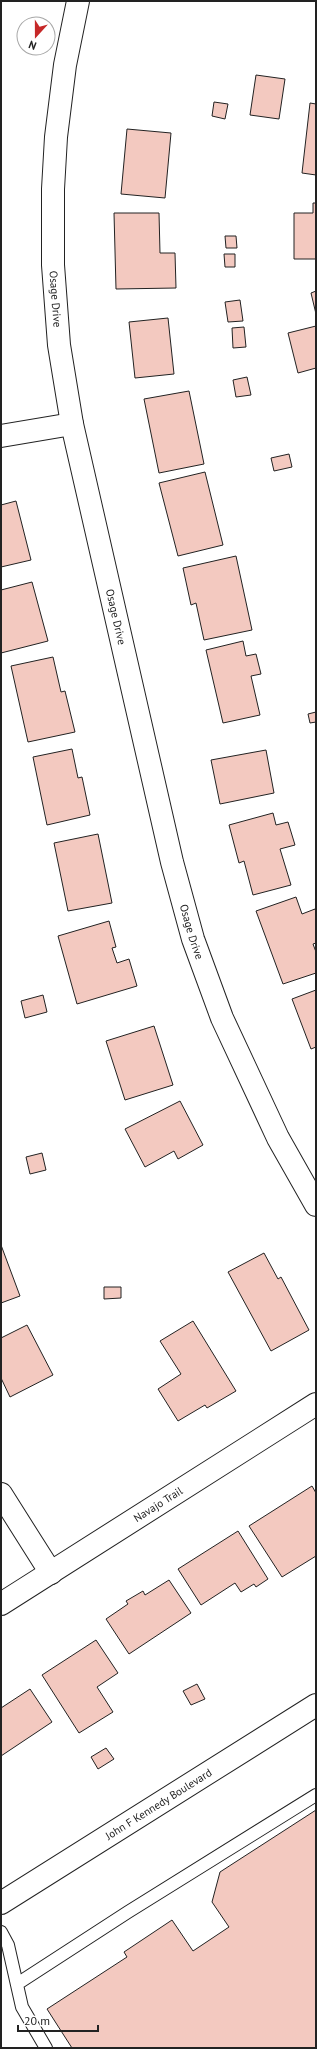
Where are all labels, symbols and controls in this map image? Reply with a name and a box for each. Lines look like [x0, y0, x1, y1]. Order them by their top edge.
north arrow [16, 16, 56, 56]
text: N [27, 38, 38, 53]
street label: Osage Drive [46, 270, 65, 328]
street label: Osage Drive [103, 588, 129, 646]
street label: Osage Drive [177, 903, 207, 962]
street label: Navajo Trail [131, 1483, 186, 1525]
street label: John F Kennedy Boulevard [102, 1765, 214, 1843]
scale bar [18, 2007, 98, 2033]
text: 20 m [24, 2013, 50, 2028]

